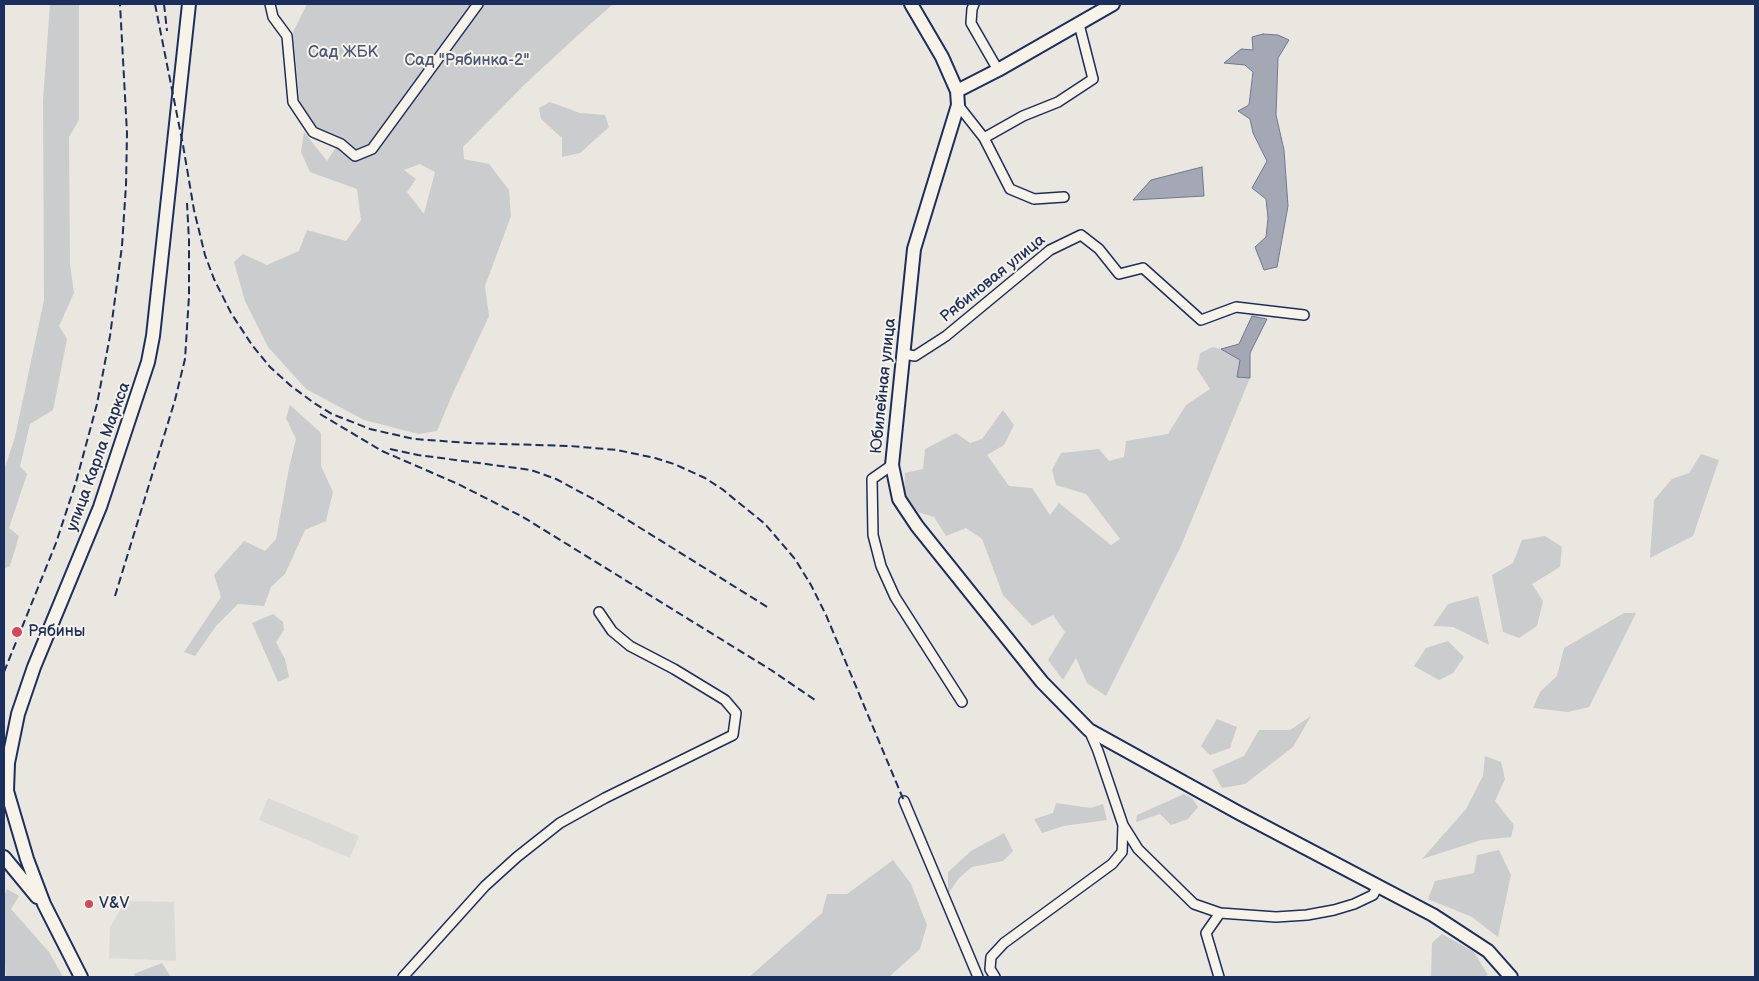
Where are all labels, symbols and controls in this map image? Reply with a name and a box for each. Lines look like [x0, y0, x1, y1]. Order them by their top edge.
park label: Сад ЖБК [308, 43, 378, 63]
park label: Сад "Рябинка-2" [404, 51, 530, 71]
street label: Рябиновая улица [937, 231, 1049, 327]
street label: Юбилейная улица [867, 317, 901, 455]
street label: улица Карла Маркса [63, 380, 135, 534]
place label: Рябины [28, 622, 85, 642]
marker: Рябины [10, 625, 24, 639]
place label: V&V [99, 894, 129, 914]
marker: V&V [83, 898, 95, 910]

